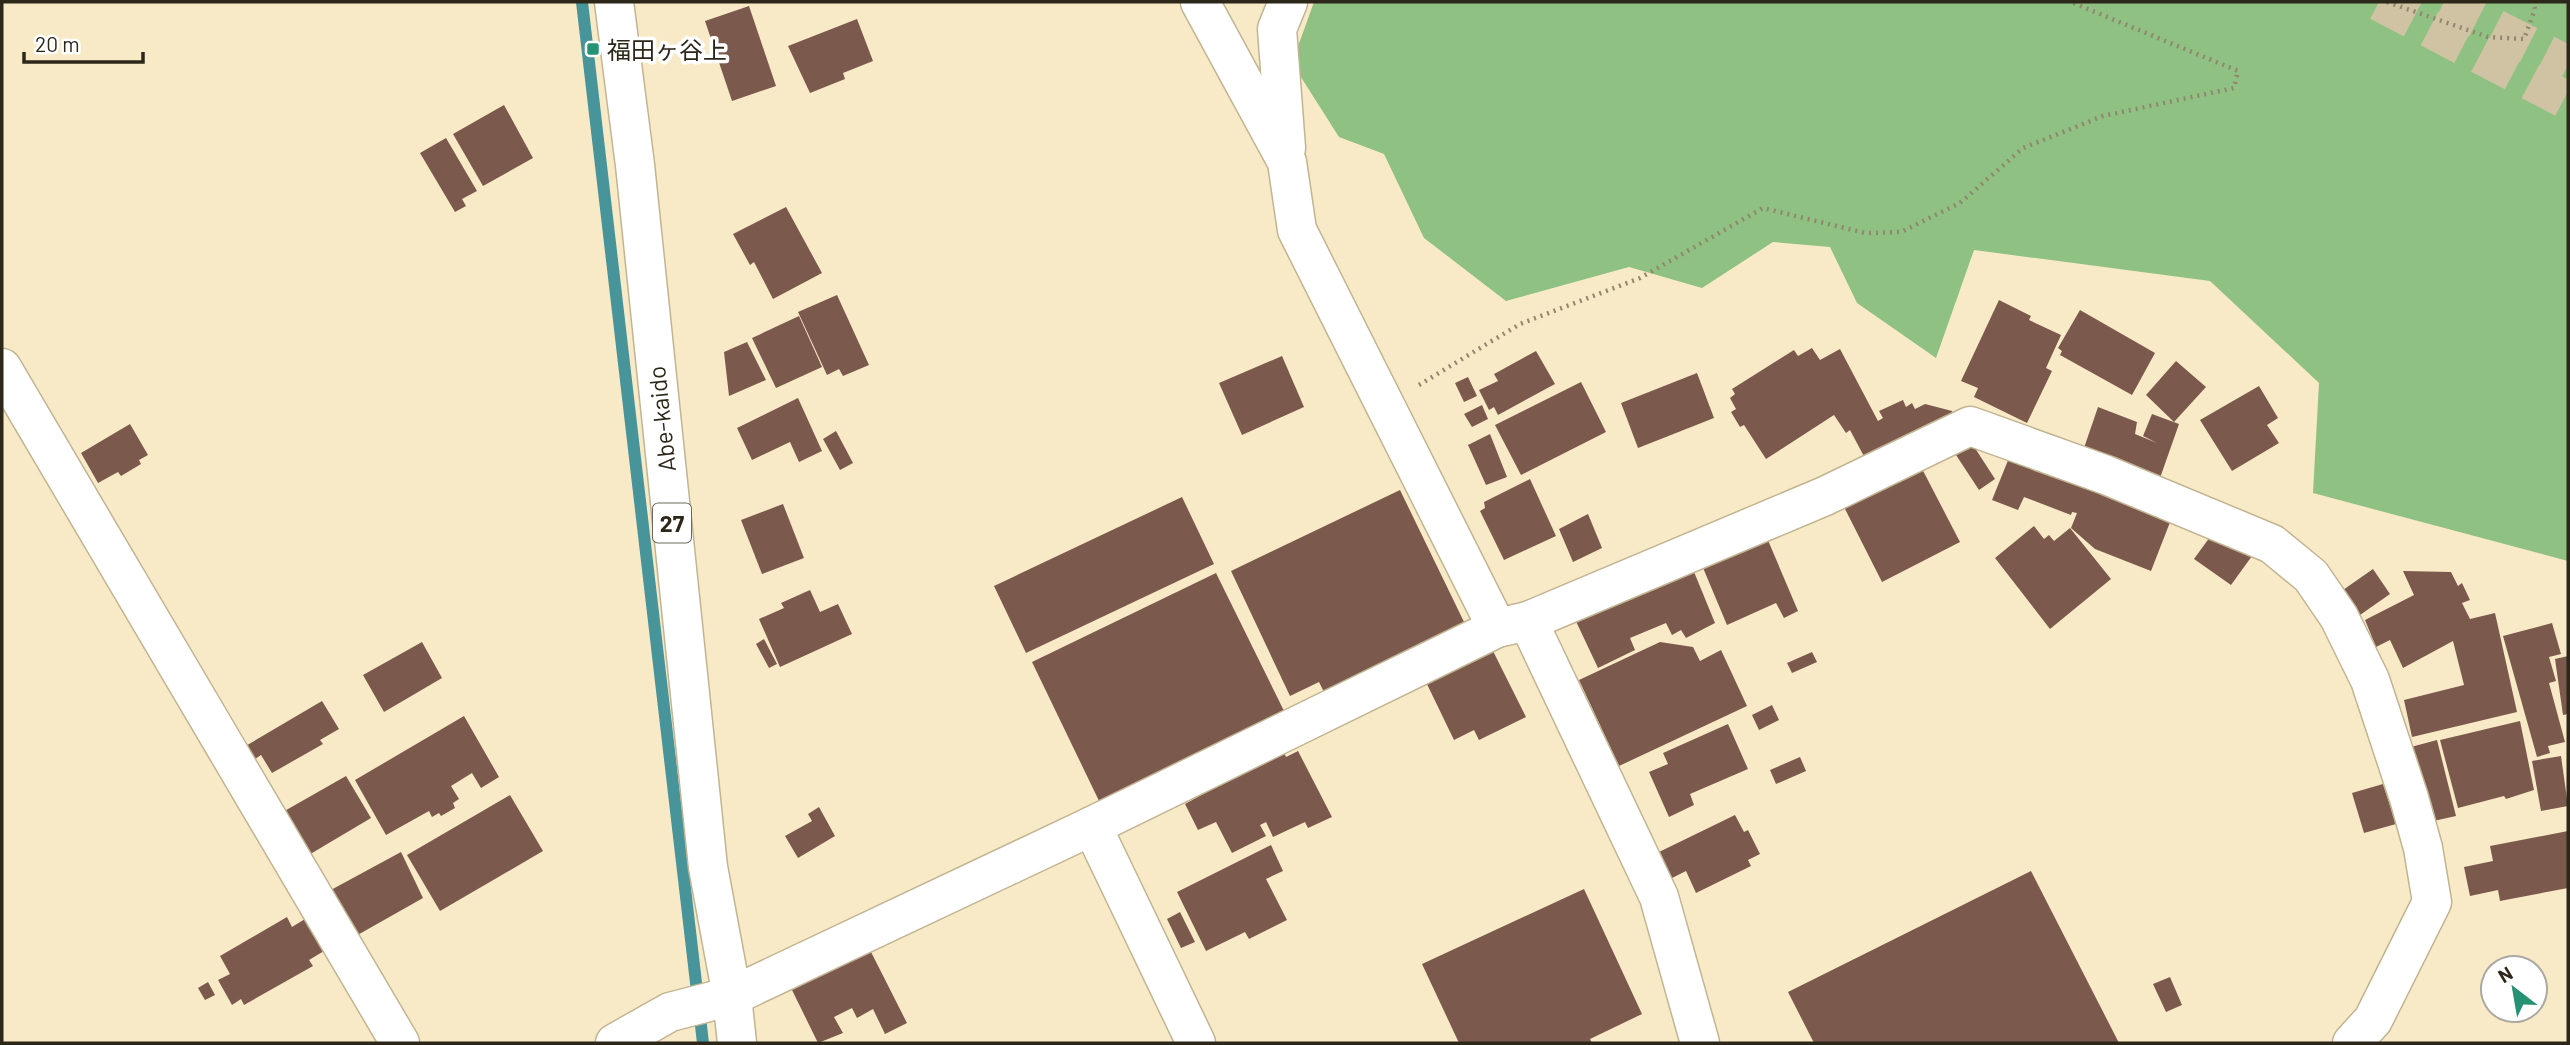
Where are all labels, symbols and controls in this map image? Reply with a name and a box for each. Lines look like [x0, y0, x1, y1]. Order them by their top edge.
scale bar [24, 21, 144, 65]
text: 20 m [35, 31, 80, 56]
place label: 福田ヶ谷上 [607, 35, 727, 64]
marker: 福田ヶ谷上 [585, 41, 601, 57]
street label: Abe-kaido [641, 365, 681, 473]
road number: 27 [653, 503, 691, 542]
north arrow [2479, 954, 2549, 1024]
text: N [2494, 961, 2516, 987]

